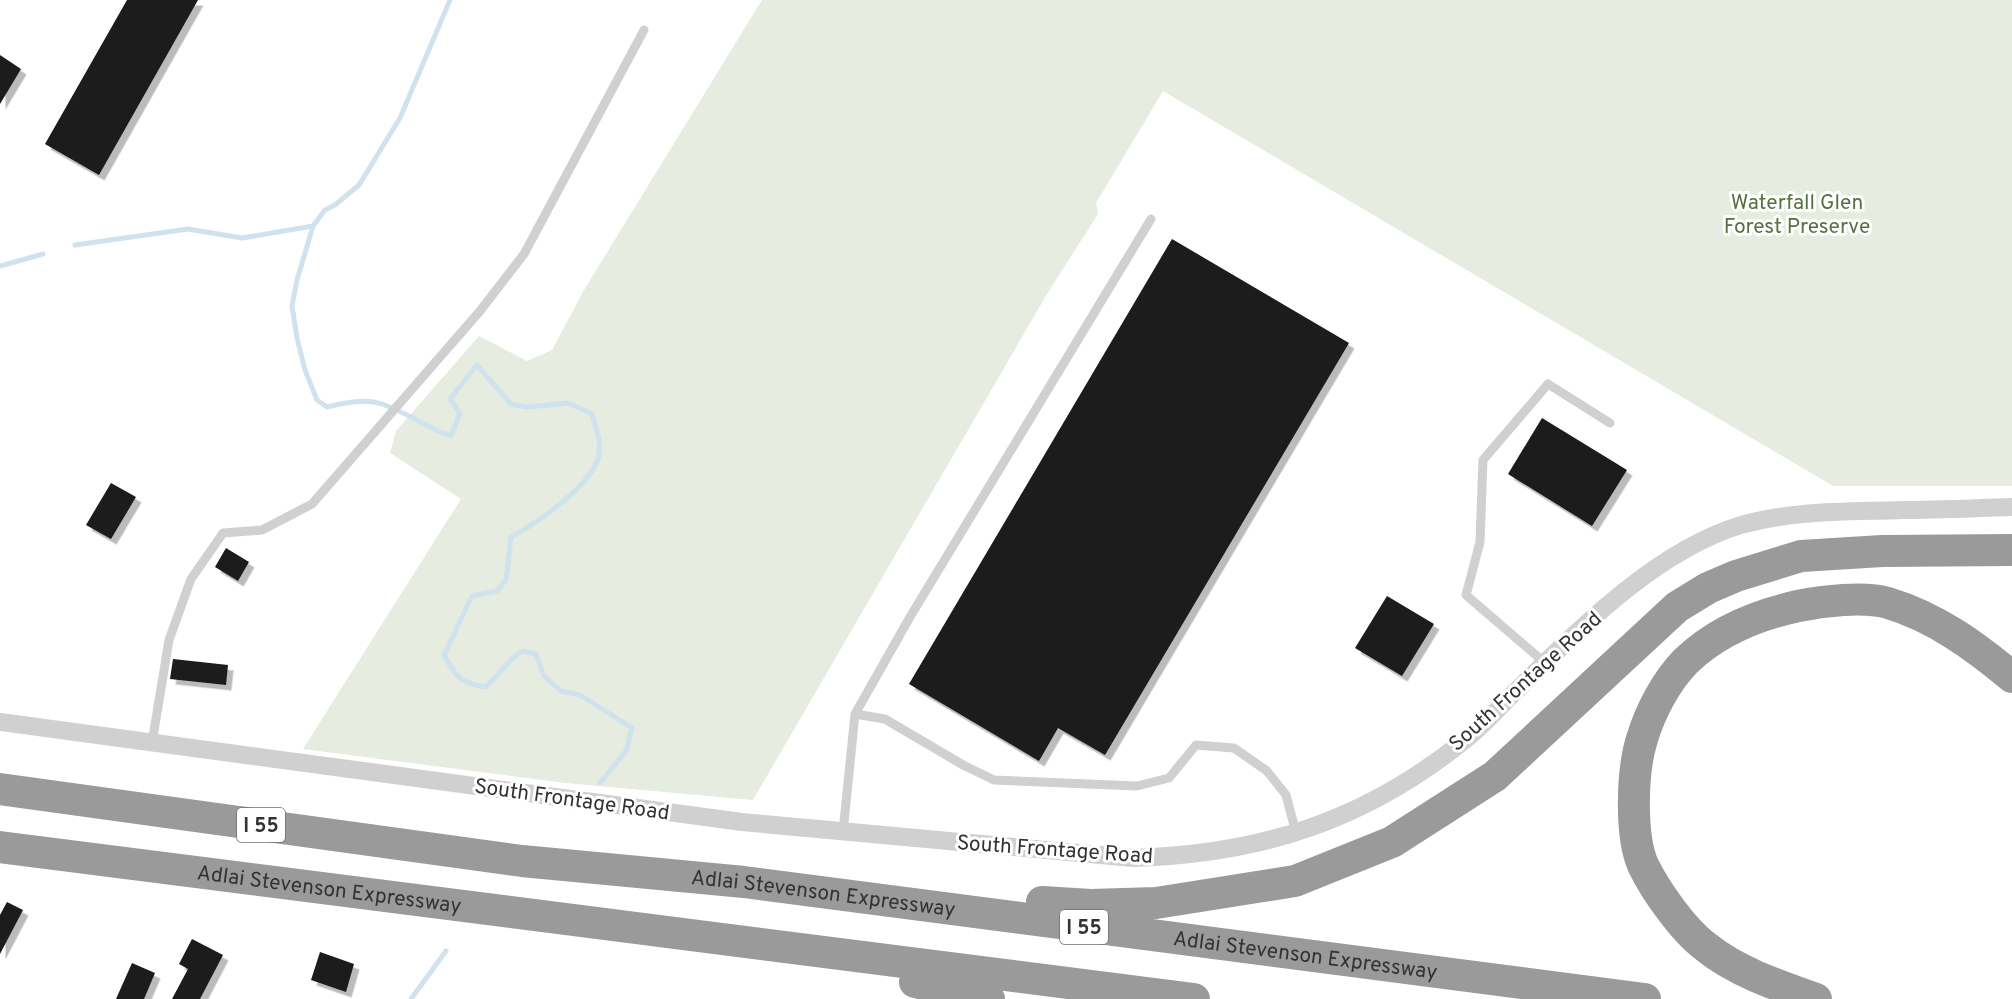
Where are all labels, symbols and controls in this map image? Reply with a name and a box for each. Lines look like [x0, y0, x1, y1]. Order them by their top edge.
park label: Waterfall Glen Forest Preserve [1724, 190, 1870, 241]
street label: South Frontage Road [1444, 606, 1608, 758]
street label: South Frontage Road [473, 773, 671, 828]
road number: I 55 [237, 808, 285, 842]
street label: South Frontage Road [956, 830, 1154, 871]
street label: Adlai Stevenson Expressway [195, 860, 463, 921]
street label: Adlai Stevenson Expressway [690, 865, 957, 924]
road number: I 55 [1060, 910, 1108, 944]
street label: Adlai Stevenson Expressway [1171, 926, 1439, 987]

